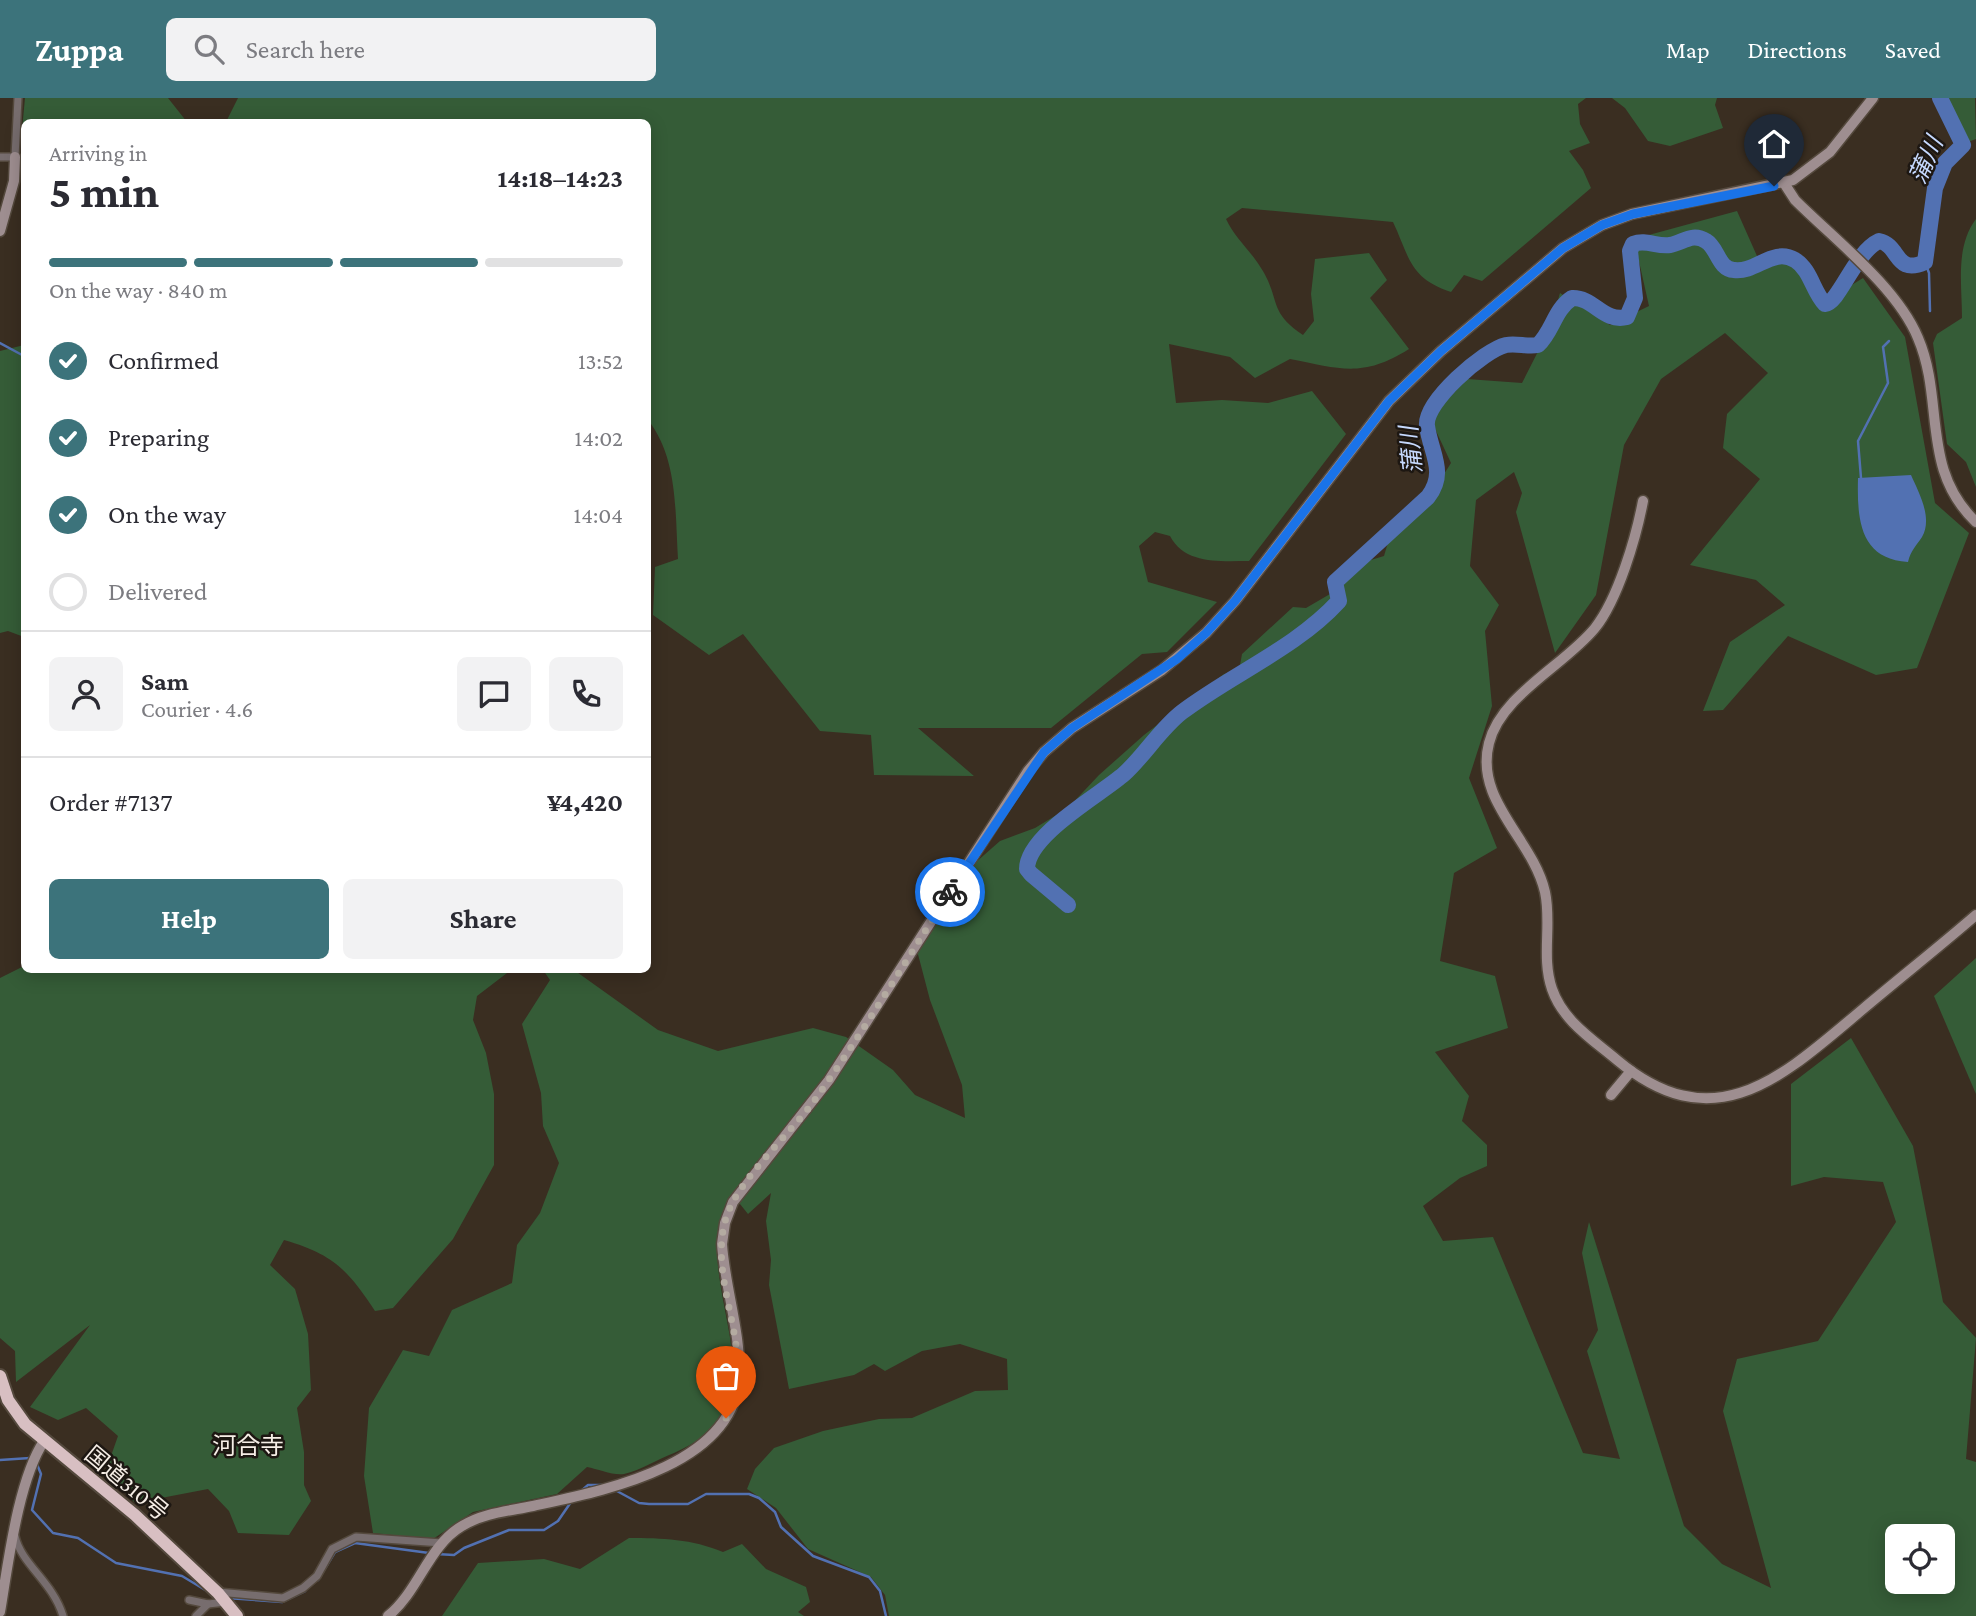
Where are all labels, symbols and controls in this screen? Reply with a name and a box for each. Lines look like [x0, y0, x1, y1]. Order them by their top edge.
search box [166, 18, 656, 81]
icon: search [190, 30, 228, 68]
text: Zuppa [35, 31, 124, 68]
text: Search here [246, 35, 365, 64]
text: Map [1666, 36, 1710, 63]
text: Directions [1748, 36, 1847, 63]
text: Saved [1885, 36, 1941, 63]
pin [1744, 114, 1804, 186]
icon: home [1755, 125, 1793, 163]
water label: 蒲川 [1903, 130, 1949, 187]
text: Arriving in [49, 140, 147, 166]
text: 14:18–14:23 [498, 164, 623, 193]
text: 5 min [49, 166, 159, 217]
text: On the way · 840 m [49, 277, 227, 303]
icon: check [49, 342, 87, 380]
text: Confirmed [108, 346, 219, 375]
text: 13:52 [578, 348, 623, 374]
icon: check [49, 419, 87, 457]
water label: 蒲川 [1394, 422, 1426, 475]
text: Preparing [108, 423, 209, 452]
text: 14:02 [575, 425, 623, 451]
icon: check [49, 496, 87, 534]
text: On the way [108, 500, 226, 529]
text: 14:04 [574, 502, 623, 528]
text: Delivered [108, 577, 207, 606]
button: person [49, 657, 123, 731]
button: chat [457, 657, 531, 731]
button: phone [549, 657, 623, 731]
text: Sam [141, 667, 189, 696]
text: Courier · 4.6 [141, 696, 253, 722]
text: Order #7137 [49, 788, 172, 817]
text: ¥4,420 [547, 788, 623, 817]
courier [915, 857, 985, 927]
icon: bike [931, 873, 969, 911]
button: Help [49, 879, 329, 959]
button: Share [343, 879, 623, 959]
pin [696, 1346, 756, 1418]
icon: bag [707, 1357, 745, 1395]
district label: 河合寺 [212, 1432, 284, 1459]
street label: 国道310号 [80, 1441, 174, 1525]
map controls [1885, 1524, 1955, 1594]
button: locate [1885, 1524, 1955, 1594]

